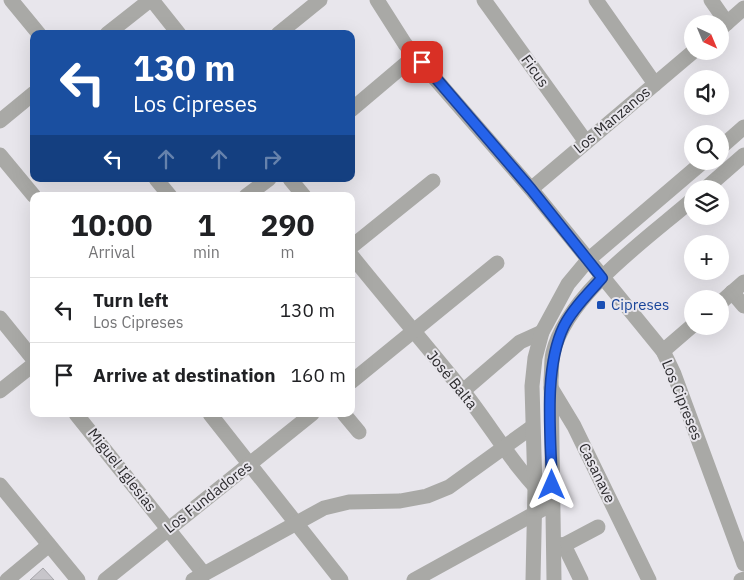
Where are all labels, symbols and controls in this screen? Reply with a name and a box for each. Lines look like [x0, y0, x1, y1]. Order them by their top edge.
north arrow [684, 15, 729, 60]
map controls [684, 15, 729, 335]
pin [401, 41, 443, 83]
text: 130 m [133, 45, 236, 91]
icon: arrive [408, 48, 436, 76]
icon: left [50, 50, 115, 115]
street label: Ficus [517, 51, 554, 91]
button: sound [684, 70, 729, 115]
street label: Los Manzanos [569, 82, 654, 157]
text: Los Cipreses [133, 89, 258, 118]
button: search [684, 125, 729, 170]
icon: left [99, 145, 127, 173]
icon: ahead [152, 145, 180, 173]
icon: ahead [205, 145, 233, 173]
icon: right [258, 145, 286, 173]
button: layers [684, 180, 729, 225]
text: 10:00 [71, 205, 152, 244]
text: 1 [197, 205, 215, 244]
text: 290 [260, 205, 314, 244]
button: + [684, 235, 729, 280]
text: Arrival [88, 242, 135, 262]
text: min [193, 242, 220, 262]
text: m [280, 242, 294, 262]
text: Turn left [93, 288, 169, 312]
button: − [684, 290, 729, 335]
place label: Cipreses [611, 295, 669, 314]
icon: left [50, 296, 78, 324]
text: 130 m [280, 298, 335, 322]
marker: Cipreses [595, 299, 607, 311]
text: Los Cipreses [93, 312, 184, 332]
street label: José Balta [423, 346, 482, 413]
street label: Los Cipreses [658, 357, 707, 443]
icon: arrive [50, 361, 78, 389]
text: Arrive at destination [93, 363, 276, 387]
text: 160 m [291, 363, 346, 387]
street label: Miguel Iglesias [84, 424, 161, 515]
street label: Casanave [575, 440, 620, 506]
street label: Los Fundadores [160, 456, 255, 537]
position arrow [525, 458, 577, 510]

